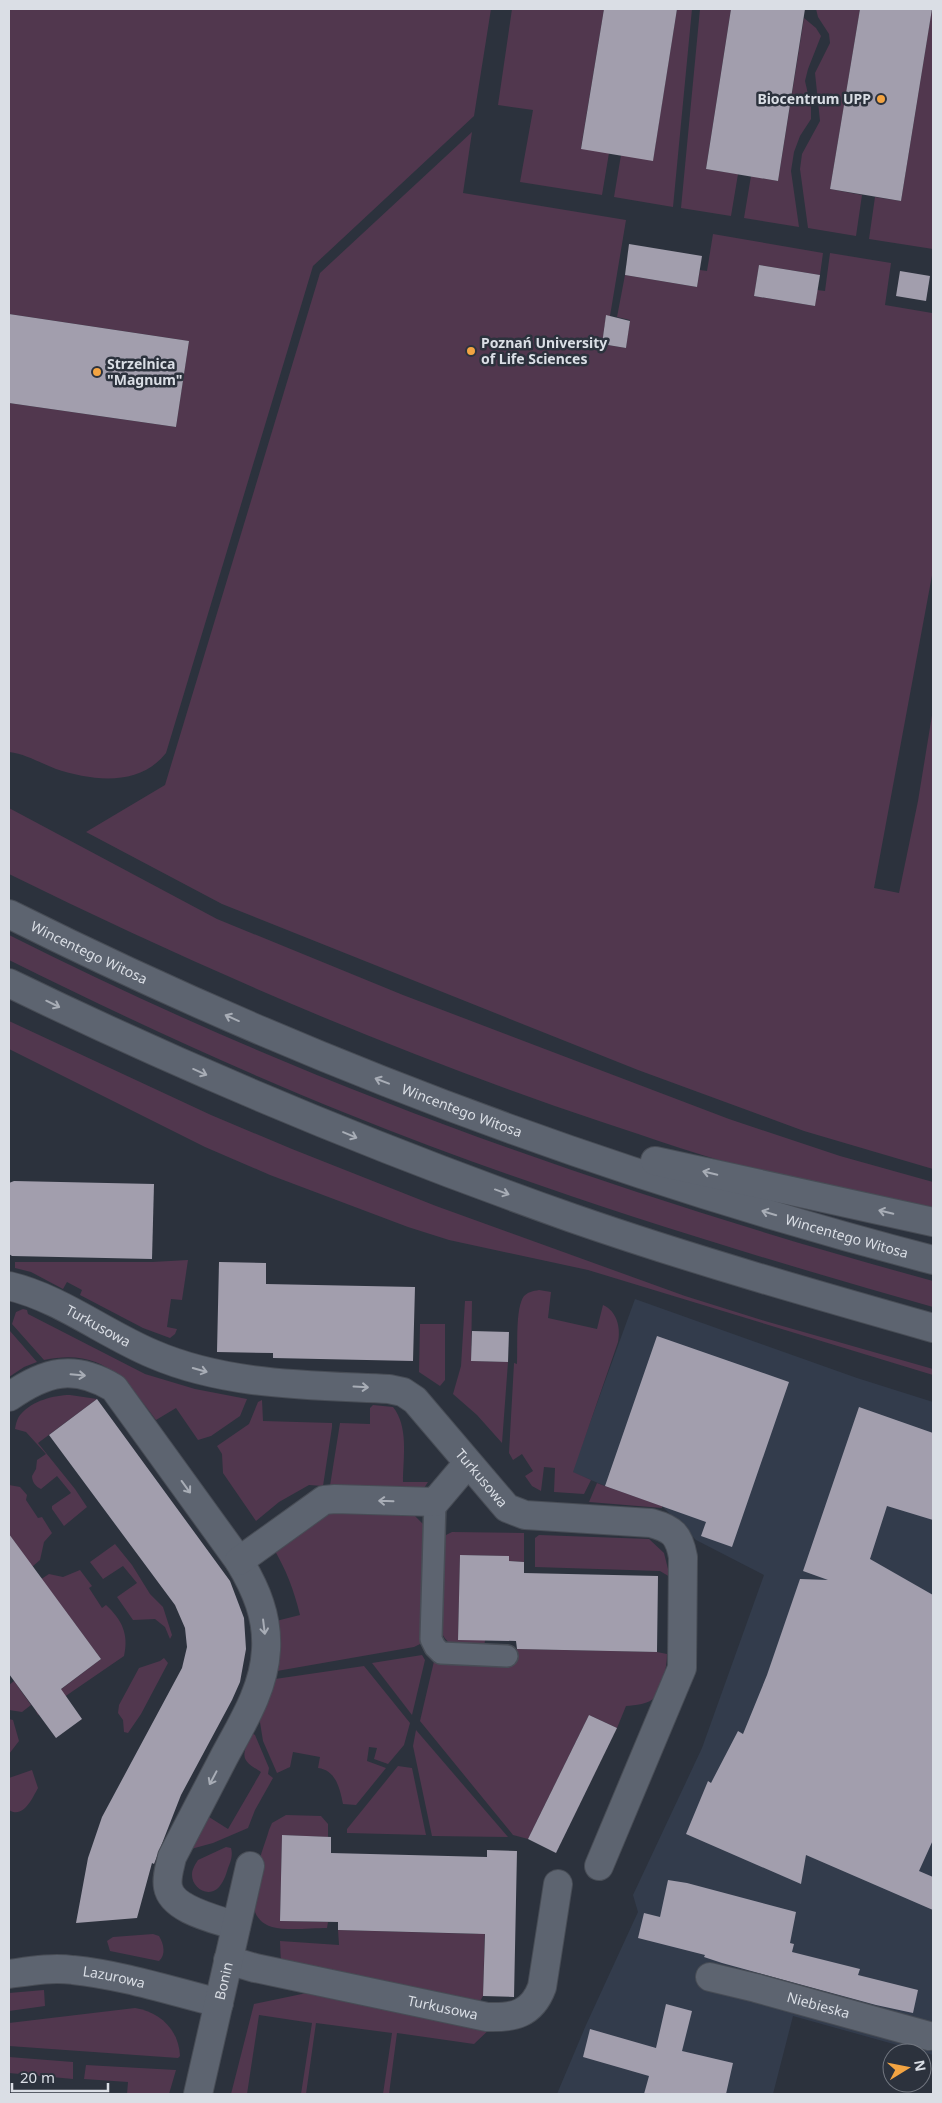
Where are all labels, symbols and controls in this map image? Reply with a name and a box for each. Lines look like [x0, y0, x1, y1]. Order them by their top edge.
place label: Biocentrum UPP [757, 89, 871, 108]
marker: Biocentrum UPP [875, 93, 887, 105]
place label: Poznań University of Life Sciences [481, 333, 607, 368]
marker: Poznań University of Life Sciences [465, 345, 477, 357]
place label: Strzelnica "Magnum" [107, 354, 183, 389]
marker: Strzelnica "Magnum" [91, 366, 103, 378]
street label: Wincentego Witosa [28, 916, 151, 988]
one-way arrow [45, 999, 60, 1009]
one-way arrow [225, 1013, 240, 1022]
one-way arrow [192, 1068, 207, 1078]
one-way arrow [375, 1076, 390, 1085]
street label: Wincentego Witosa [399, 1079, 525, 1141]
one-way arrow [342, 1130, 357, 1140]
one-way arrow [702, 1168, 718, 1177]
one-way arrow [494, 1188, 509, 1197]
one-way arrow [761, 1207, 777, 1217]
one-way arrow [878, 1207, 894, 1216]
street label: Wincentego Witosa [783, 1209, 911, 1262]
street label: Turkusowa [63, 1300, 134, 1351]
one-way arrow [192, 1365, 208, 1375]
one-way arrow [69, 1370, 85, 1379]
one-way arrow [353, 1383, 369, 1392]
street label: Turkusowa [452, 1444, 512, 1511]
one-way arrow [181, 1480, 191, 1494]
one-way arrow [378, 1496, 394, 1505]
one-way arrow [259, 1619, 269, 1635]
one-way arrow [208, 1771, 218, 1786]
street label: Bonin [210, 1960, 237, 2002]
street label: Lazurowa [82, 1961, 147, 1992]
street label: Niebieska [785, 1987, 852, 2023]
street label: Turkusowa [406, 1990, 480, 2024]
north arrow [882, 2043, 932, 2093]
text: N [910, 2058, 931, 2073]
scale bar [12, 2060, 109, 2092]
text: 20 m [20, 2067, 55, 2087]

